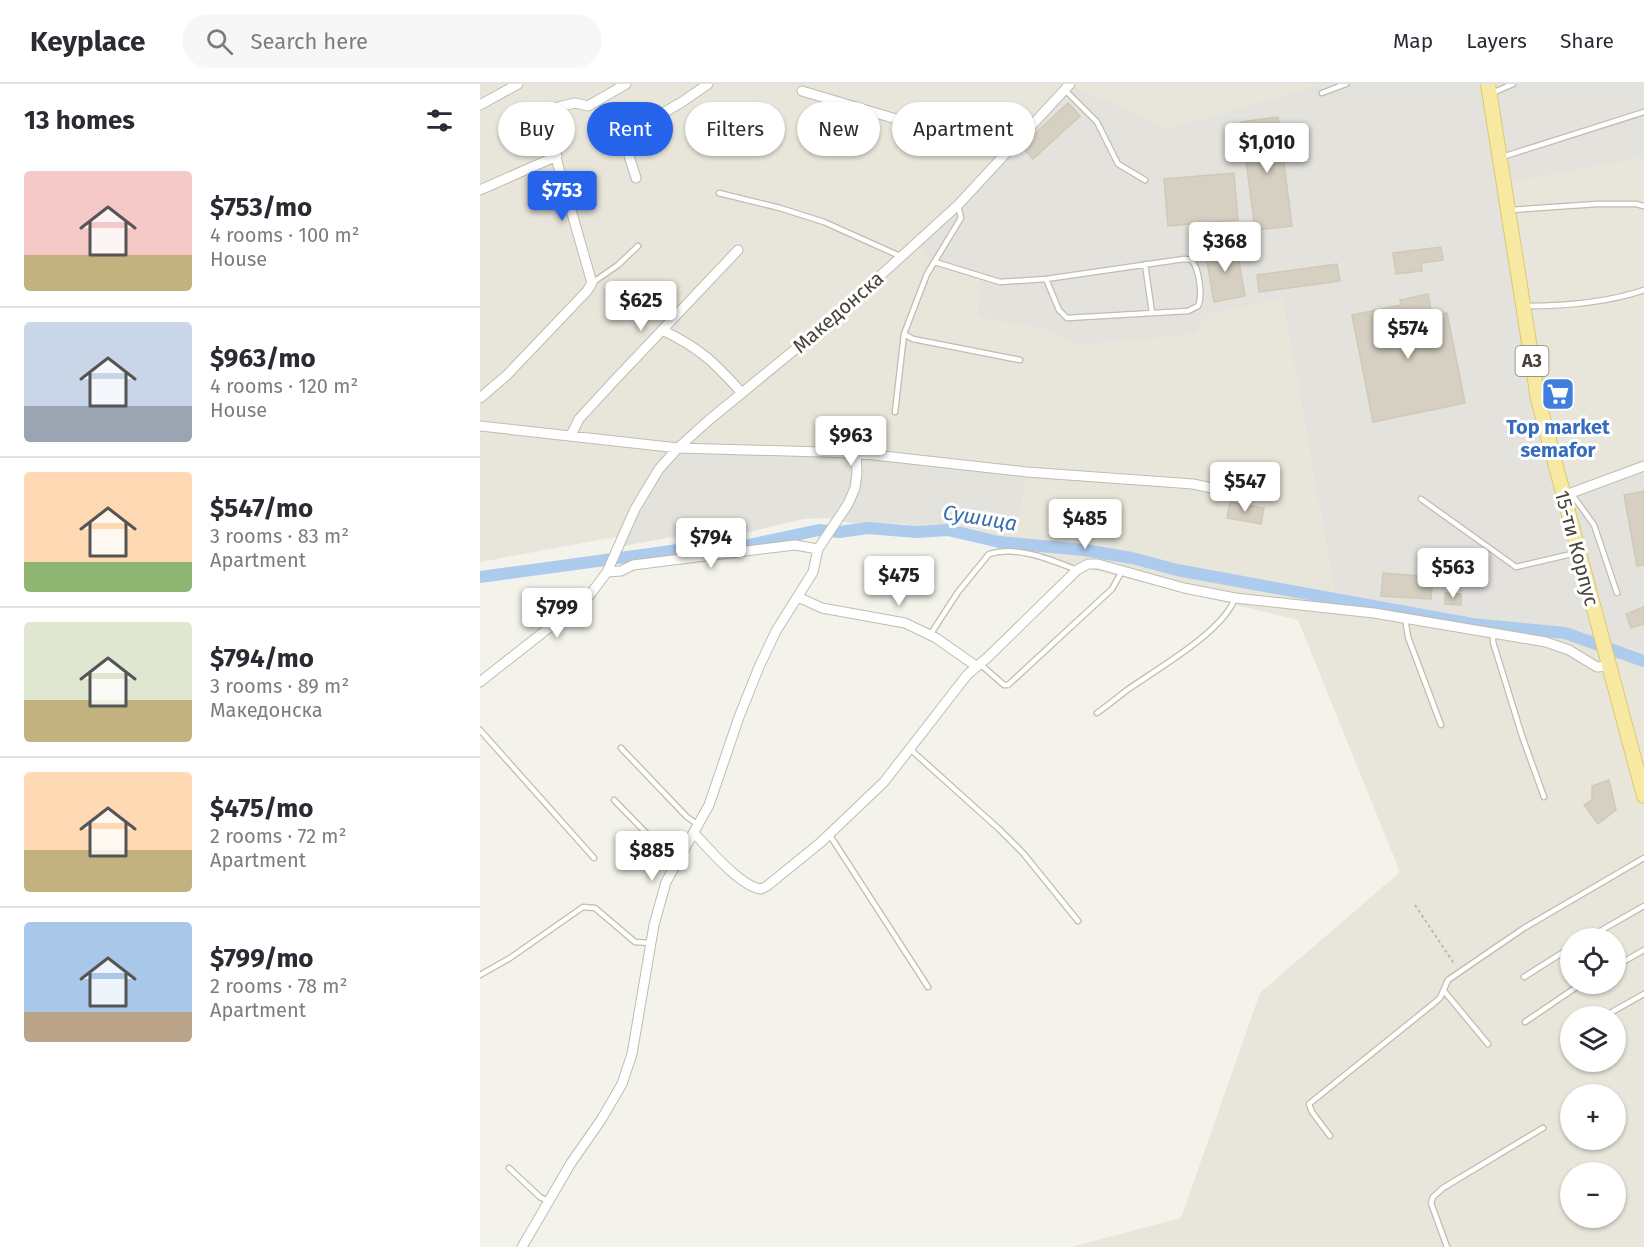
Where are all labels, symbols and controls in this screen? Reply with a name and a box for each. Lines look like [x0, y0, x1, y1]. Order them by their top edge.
search box [182, 14, 602, 68]
text: Keyplace [30, 25, 146, 58]
icon: search [203, 25, 236, 58]
text: Search here [251, 28, 368, 55]
text: Map [1393, 28, 1433, 54]
text: Layers [1466, 28, 1527, 54]
text: Share [1560, 28, 1614, 54]
chip: Buy [498, 102, 575, 156]
chip: Rent [587, 102, 673, 156]
chip: Filters [685, 102, 785, 156]
chip: New [797, 102, 880, 156]
chip: Apartment [892, 102, 1035, 156]
icon: filters [423, 104, 456, 137]
text: 13 homes [24, 105, 135, 136]
pin: $1,010 [1218, 123, 1316, 174]
text: $1,010 [1239, 130, 1295, 154]
pin: $753 [526, 171, 598, 222]
text: $753 [542, 178, 582, 202]
text: $753/mo [210, 192, 312, 223]
icon: home [72, 195, 144, 267]
pin: $368 [1189, 222, 1261, 273]
text: 4 rooms · 100 m² [210, 223, 360, 247]
text: $368 [1203, 229, 1247, 253]
text: House [210, 247, 267, 271]
street label: Македонска [788, 266, 888, 358]
pin: $625 [605, 281, 677, 332]
text: $625 [619, 288, 663, 312]
pin: $574 [1372, 309, 1444, 360]
text: $574 [1388, 316, 1429, 340]
text: $963/mo [210, 343, 316, 374]
icon: home [72, 346, 144, 418]
road number: A3 [1516, 346, 1548, 376]
text: 4 rooms · 120 m² [210, 374, 358, 398]
supermarket icon: Top market semafor [1540, 376, 1576, 412]
text: House [210, 398, 267, 422]
place label: Top market semafor [1506, 415, 1610, 462]
pin: $963 [815, 416, 887, 467]
text: $963 [829, 423, 873, 447]
pin: $547 [1209, 462, 1281, 513]
text: $547 [1224, 469, 1266, 493]
street label: 15-ти Корпус [1550, 487, 1604, 609]
text: $547/mo [210, 493, 313, 524]
icon: home [72, 496, 144, 568]
water label: Сушица [941, 499, 1019, 537]
pin: $485 [1049, 499, 1121, 550]
text: $485 [1063, 506, 1107, 530]
pin: $794 [675, 518, 747, 569]
text: 3 rooms · 83 m² [210, 524, 349, 548]
text: $794 [690, 525, 732, 549]
text: Apartment [210, 548, 306, 572]
pin: $563 [1417, 548, 1489, 599]
text: $563 [1431, 555, 1475, 579]
pin: $475 [863, 556, 935, 607]
text: $475 [878, 563, 920, 587]
pin: $799 [521, 588, 593, 639]
text: $799 [536, 595, 578, 619]
text: $794/mo [210, 643, 314, 674]
icon: home [72, 646, 144, 718]
text: 3 rooms · 89 m² [210, 674, 349, 698]
text: Македонска [210, 698, 323, 722]
text: $475/mo [210, 793, 313, 824]
icon: home [72, 796, 144, 868]
text: 2 rooms · 72 m² [210, 824, 346, 848]
pin: $885 [616, 831, 688, 882]
text: $885 [630, 838, 674, 862]
text: Apartment [210, 848, 306, 872]
map controls [1560, 928, 1626, 1228]
button: locate [1560, 928, 1626, 994]
text: $799/mo [210, 943, 314, 974]
icon: home [72, 946, 144, 1018]
text: 2 rooms · 78 m² [210, 974, 347, 998]
text: Apartment [210, 998, 306, 1022]
button: layers [1560, 1006, 1626, 1072]
button: + [1560, 1084, 1626, 1150]
button: − [1560, 1162, 1626, 1228]

